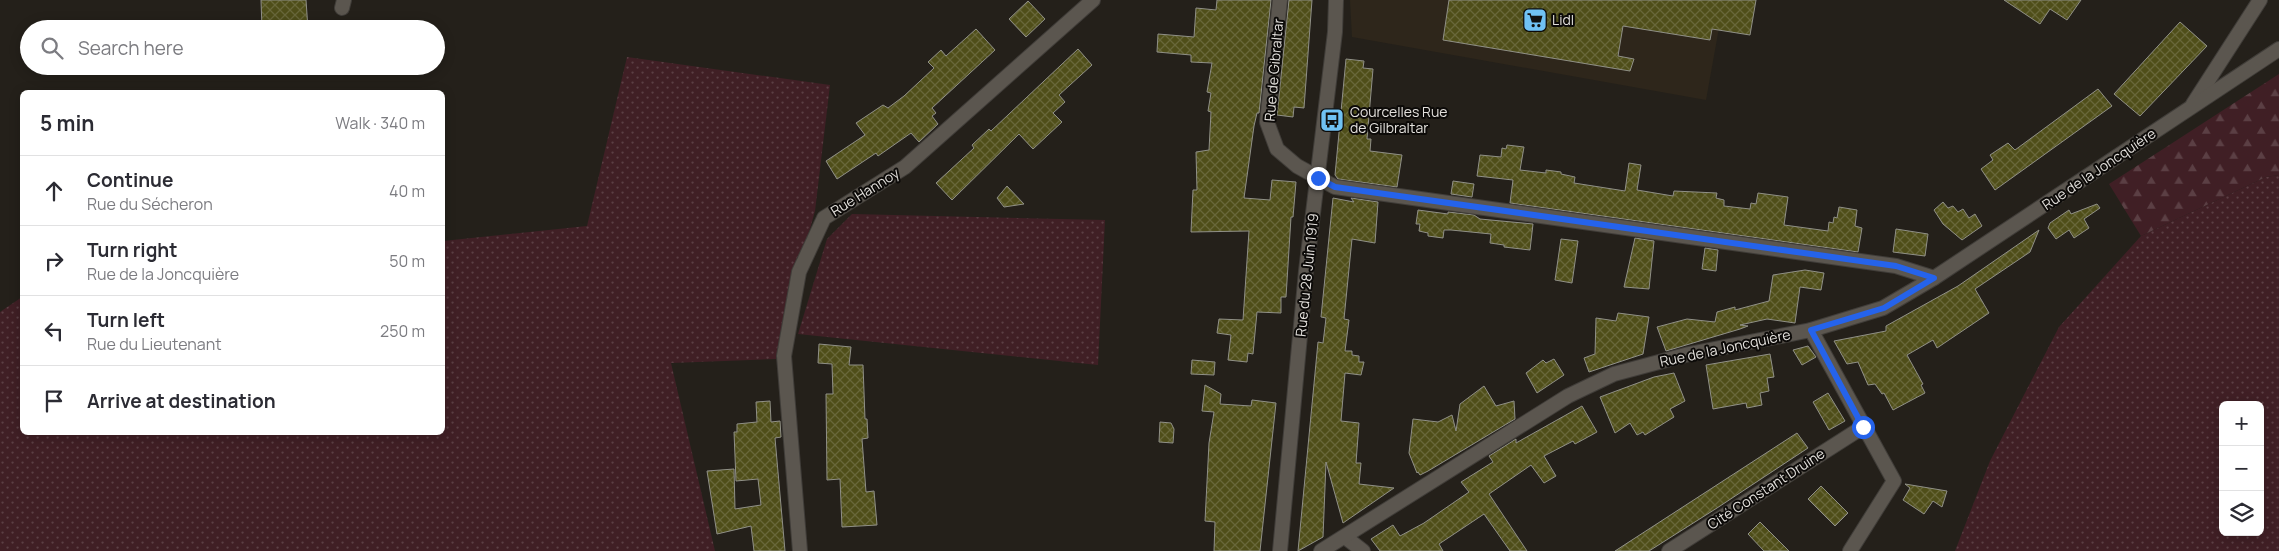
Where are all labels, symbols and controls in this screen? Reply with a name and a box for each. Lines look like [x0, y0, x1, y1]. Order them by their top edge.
supermarket icon: Lidl [1522, 7, 1548, 33]
place label: Lidl [1552, 10, 1574, 29]
street label: Rue de Gibraltar [1260, 18, 1287, 122]
search box [20, 20, 445, 75]
icon: search [38, 34, 66, 62]
text: Search here [78, 35, 184, 61]
place label: Courcelles Rue de Gilbraltar [1350, 102, 1447, 137]
bus stop icon: Courcelles Rue de Gilbraltar [1319, 107, 1345, 133]
text: 5 min [40, 109, 94, 137]
text: Walk · 340 m [335, 112, 425, 134]
street label: Rue de la Joncquière [2038, 123, 2159, 214]
street label: Rue Hannoy [827, 163, 903, 220]
text: Continue [87, 167, 173, 193]
route end [1307, 167, 1330, 190]
icon: ahead [40, 177, 68, 205]
text: 40 m [389, 180, 425, 202]
text: Rue du Sécheron [87, 193, 213, 215]
street label: Rue du 28 Juin 1919 [1291, 212, 1322, 338]
text: Turn right [87, 237, 177, 263]
icon: right [40, 247, 68, 275]
text: 50 m [389, 250, 425, 272]
text: Rue de la Joncquière [87, 263, 239, 285]
text: Turn left [87, 307, 165, 333]
icon: left [40, 317, 68, 345]
text: 250 m [380, 320, 425, 342]
street label: Rue de la Joncquière [1658, 324, 1792, 371]
text: Rue du Lieutenant [87, 333, 222, 355]
icon: arrive [40, 387, 68, 415]
text: Arrive at destination [87, 388, 276, 414]
map controls [2219, 401, 2264, 536]
button: + [2219, 401, 2264, 446]
route start [1852, 416, 1875, 439]
street label: Cité Constant Druine [1703, 443, 1828, 534]
button: − [2219, 446, 2264, 491]
button: layers [2219, 491, 2264, 536]

